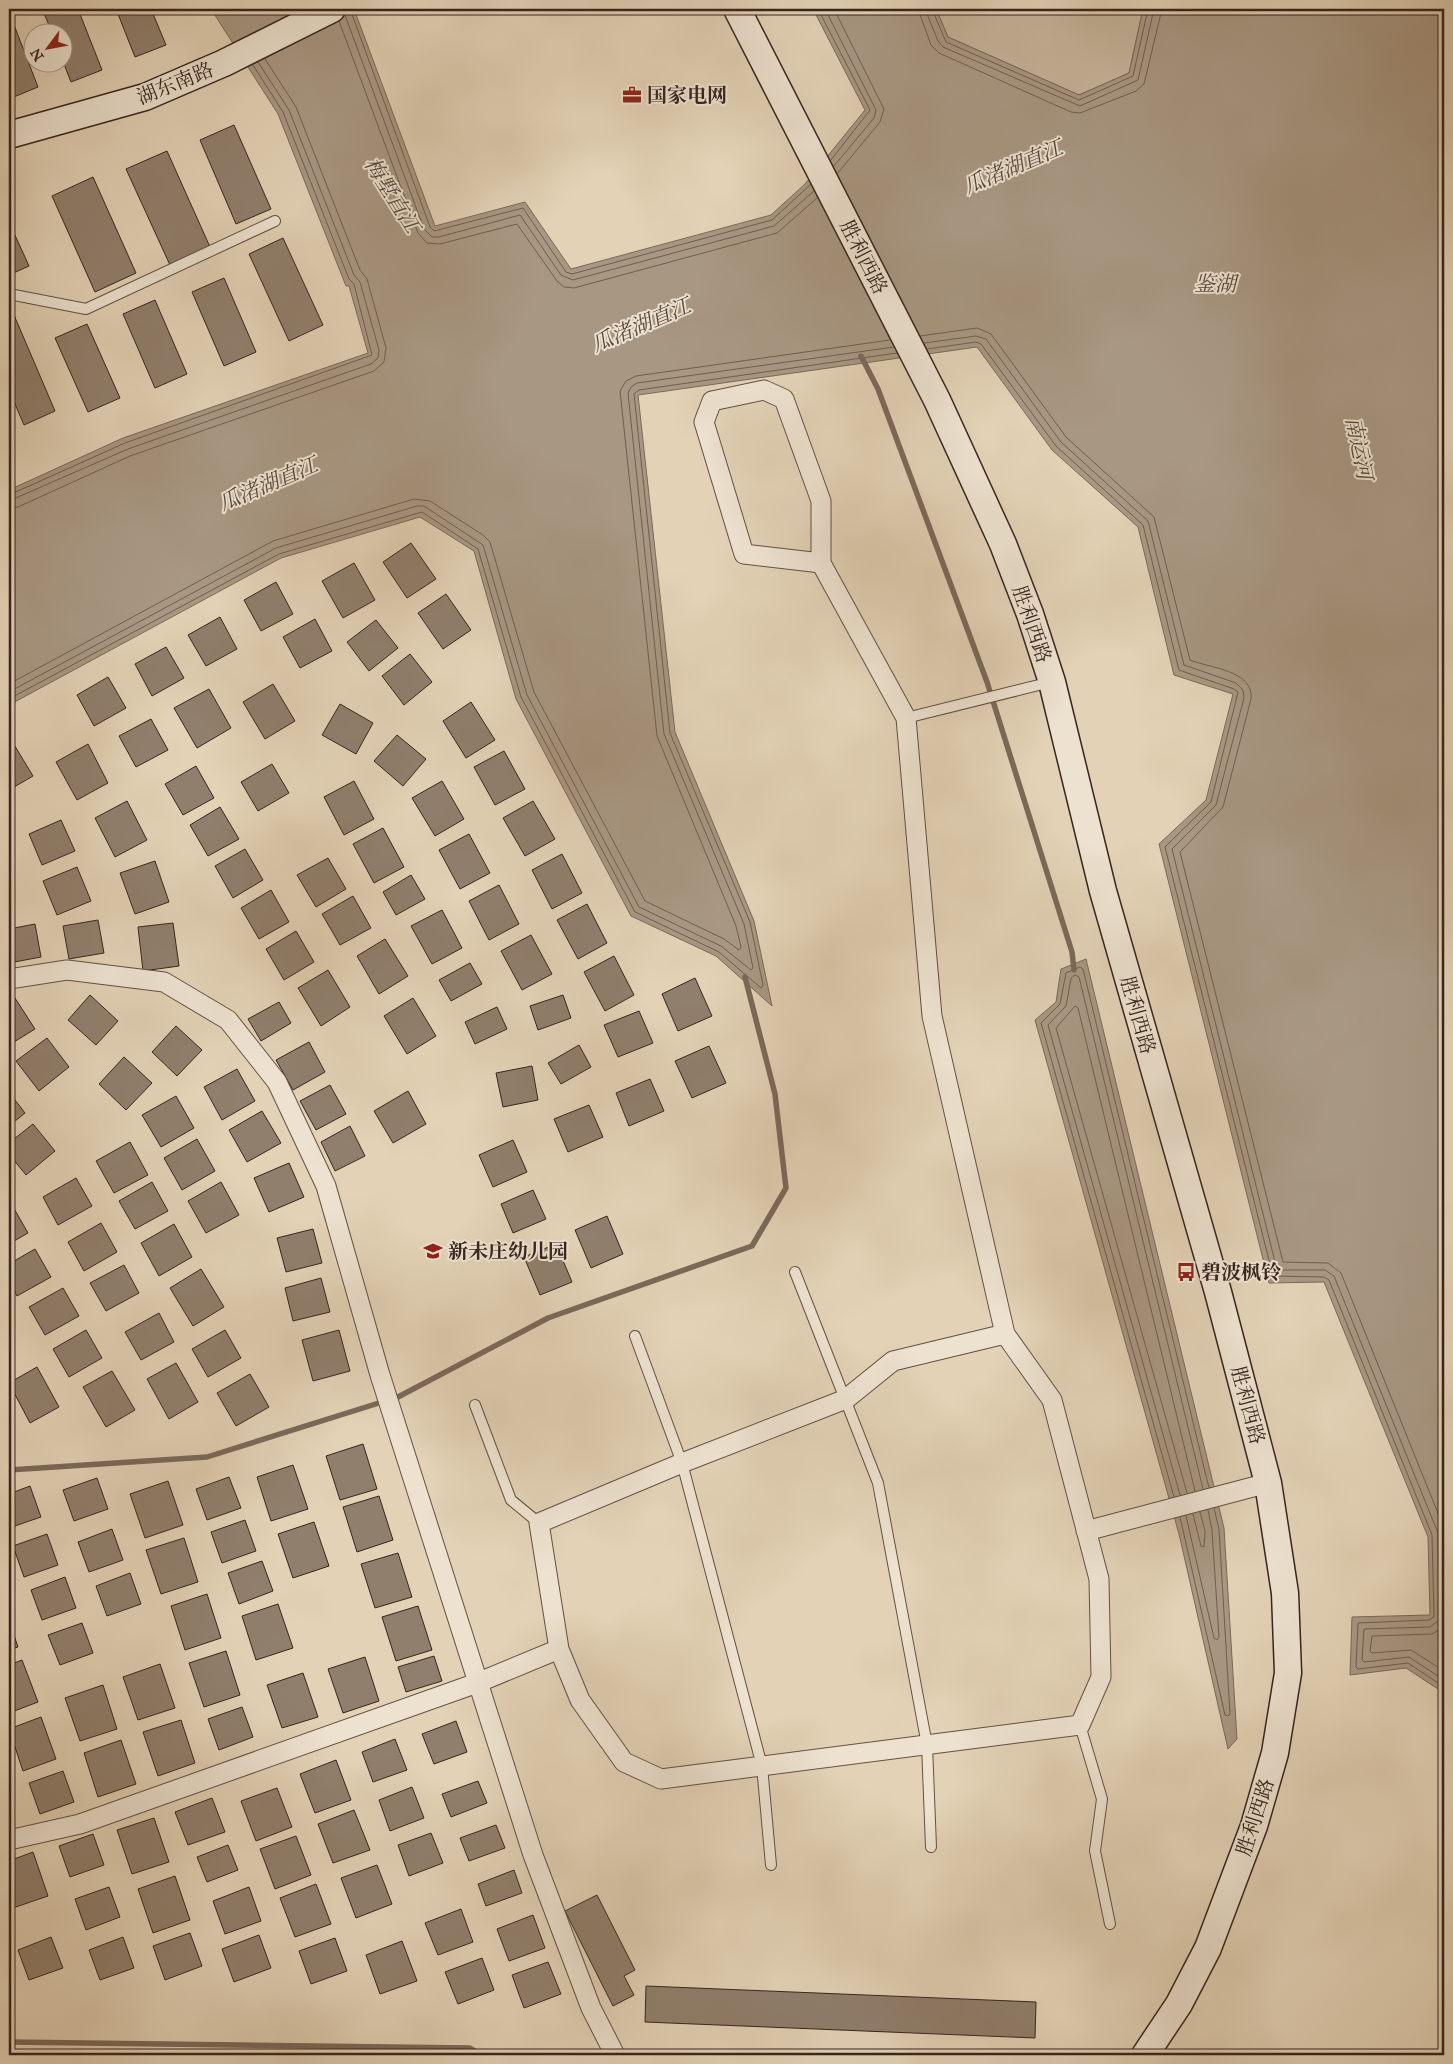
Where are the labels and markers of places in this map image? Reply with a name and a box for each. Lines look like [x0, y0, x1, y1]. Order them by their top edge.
place label: 国家电网 [647, 83, 727, 107]
office icon: 国家电网 [621, 84, 643, 106]
place label: 新未庄幼儿园 [448, 1239, 568, 1263]
school or university icon: 新未庄幼儿园 [422, 1240, 444, 1262]
place label: 碧波枫铃 [1201, 1260, 1281, 1284]
bus stop icon: 碧波枫铃 [1175, 1261, 1197, 1283]

